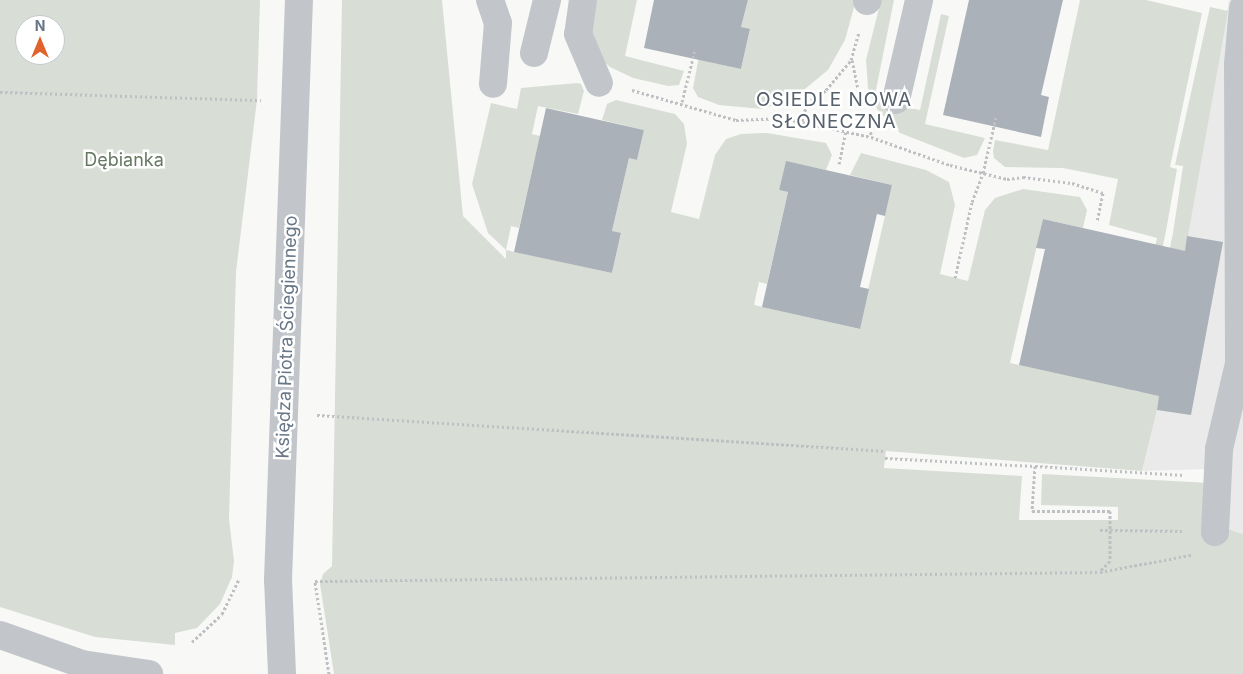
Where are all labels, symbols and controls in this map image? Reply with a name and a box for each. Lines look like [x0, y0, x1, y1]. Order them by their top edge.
north arrow [15, 15, 65, 65]
text: N [35, 17, 45, 34]
district label: OSIEDLE NOWA SŁONECZNA [754, 89, 914, 133]
park label: Dębianka [84, 149, 164, 171]
street label: Księdza Piotra Ściegiennego [272, 215, 302, 459]

